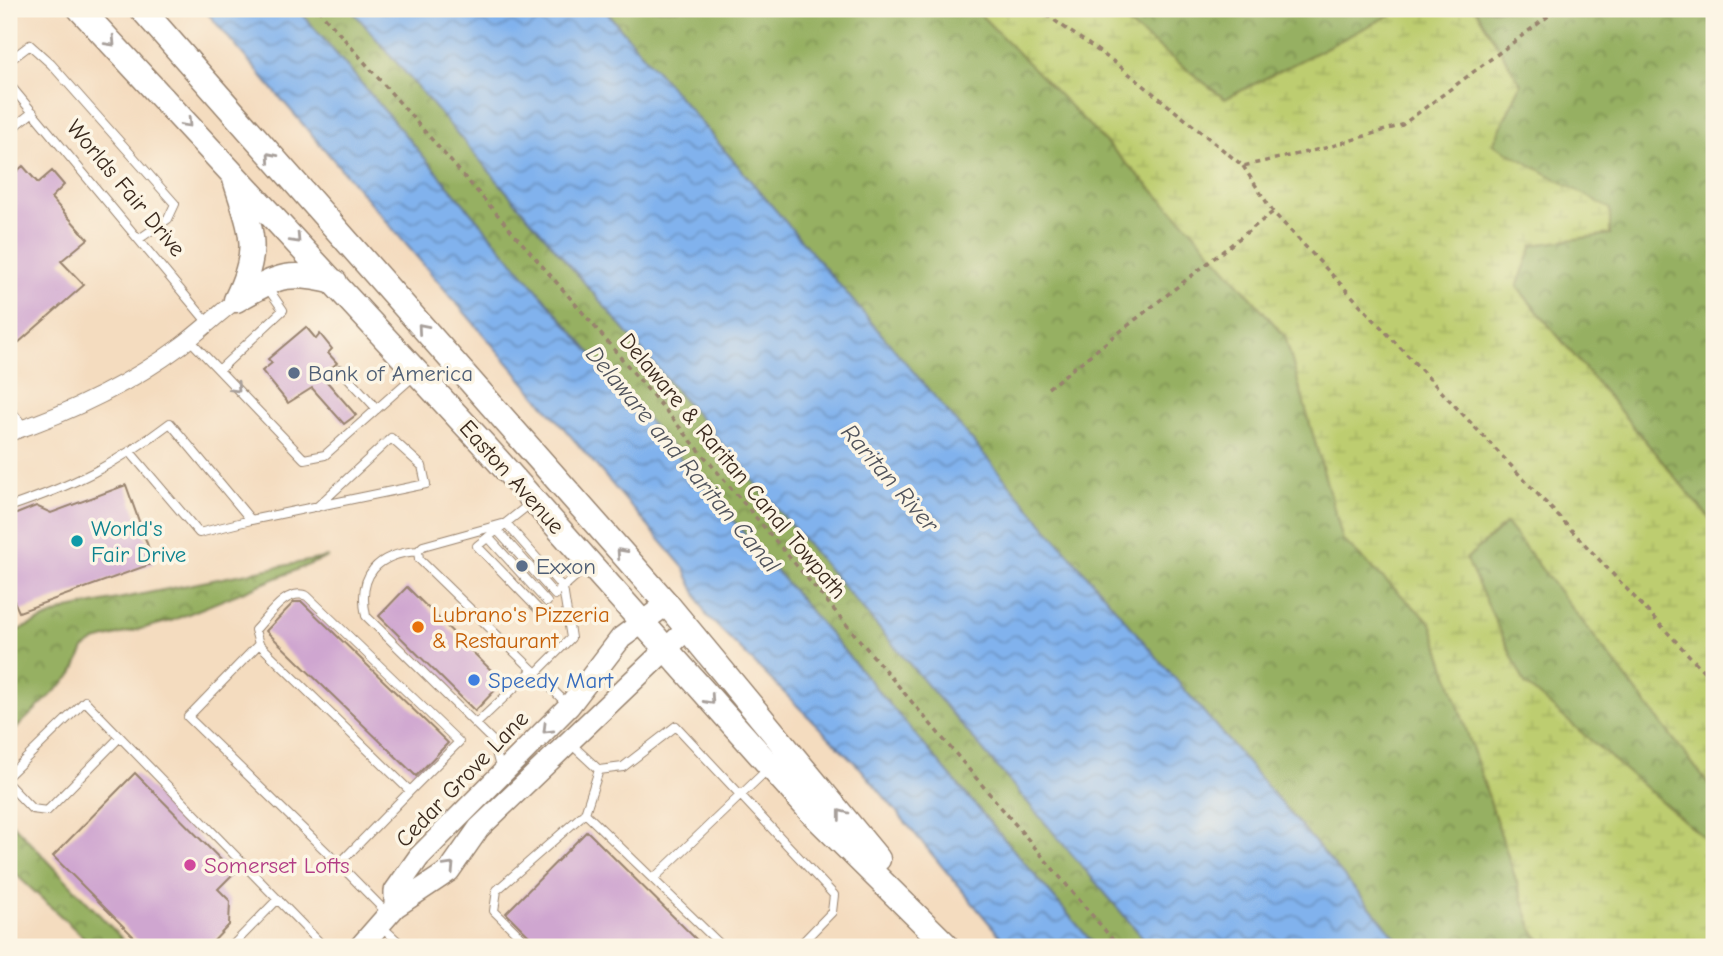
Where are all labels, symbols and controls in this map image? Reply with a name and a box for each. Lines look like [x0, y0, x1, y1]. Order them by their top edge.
one-way arrow [102, 34, 115, 47]
street label: Worlds Fair Drive [61, 114, 191, 262]
one-way arrow [178, 115, 191, 128]
one-way arrow [267, 153, 279, 166]
one-way arrow [287, 231, 300, 244]
one-way arrow [417, 323, 430, 336]
street label: Delaware & Raritan Canal Towpath [614, 328, 852, 604]
water label: Delaware and Raritan Canal [580, 340, 786, 578]
place label: Bank of America [308, 360, 473, 387]
marker: Bank of America [286, 365, 302, 381]
one-way arrow [228, 380, 241, 393]
street label: Easton Avenue [454, 415, 570, 539]
water label: Raritan River [836, 418, 945, 539]
place label: World's Fair Drive [91, 515, 186, 568]
marker: World's Fair Drive [69, 533, 85, 549]
one-way arrow [617, 548, 630, 561]
place label: Exxon [536, 553, 596, 580]
marker: Exxon [514, 558, 530, 574]
place label: Lubrano's Pizzeria & Restaurant [432, 601, 610, 654]
marker: Lubrano's Pizzeria & Restaurant [410, 619, 426, 635]
place label: Speedy Mart [488, 667, 614, 694]
marker: Speedy Mart [466, 672, 482, 688]
one-way arrow [702, 691, 714, 704]
street label: Cedar Grove Lane [390, 705, 534, 853]
one-way arrow [542, 720, 555, 733]
one-way arrow [837, 809, 850, 821]
place label: Somerset Lofts [204, 852, 350, 879]
marker: Somerset Lofts [182, 857, 198, 873]
one-way arrow [442, 862, 454, 875]

